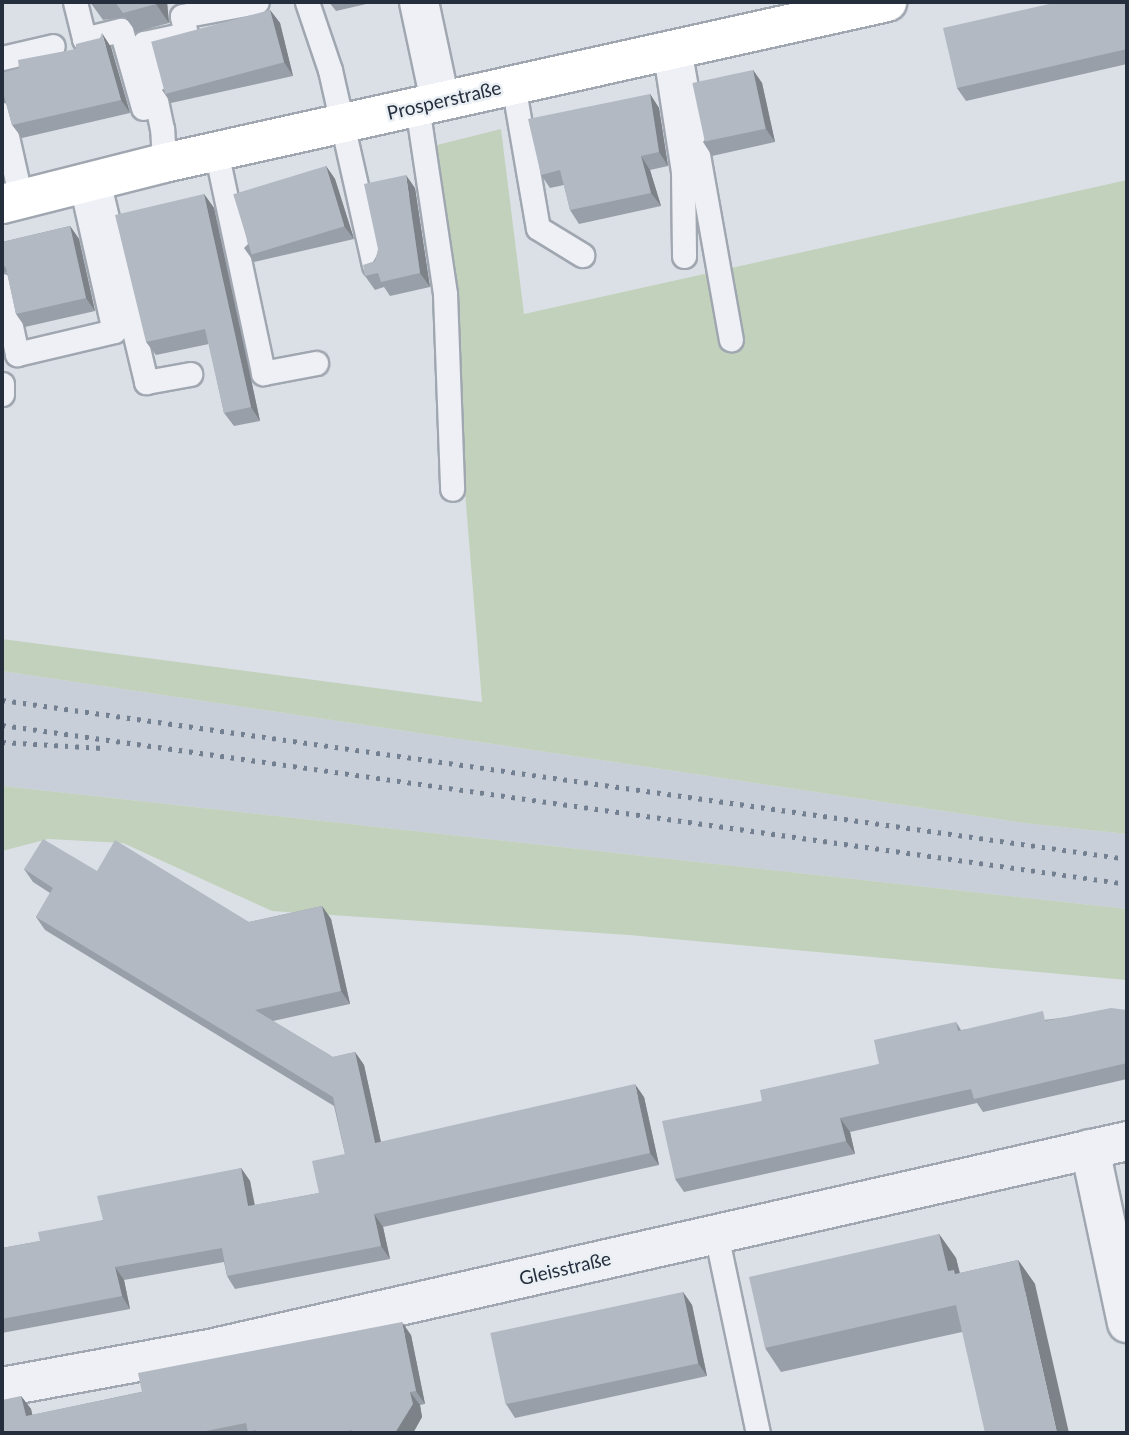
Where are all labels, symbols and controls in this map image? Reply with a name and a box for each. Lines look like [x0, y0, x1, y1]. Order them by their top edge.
street label: Prosperstraße [385, 76, 503, 124]
street label: Gleisstraße [517, 1246, 613, 1290]

